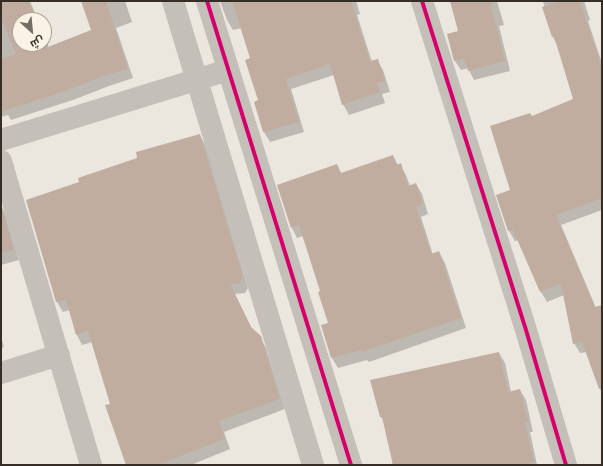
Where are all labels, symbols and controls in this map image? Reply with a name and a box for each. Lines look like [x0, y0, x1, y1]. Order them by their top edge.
north arrow [12, 12, 52, 52]
text: ش [28, 33, 46, 51]

